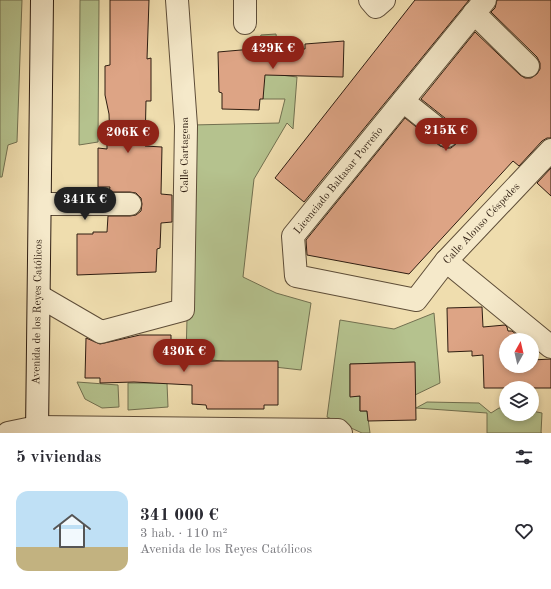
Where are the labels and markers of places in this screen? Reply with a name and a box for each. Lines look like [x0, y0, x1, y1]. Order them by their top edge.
pin: 429K € [240, 36, 306, 70]
pin: 215K € [413, 118, 479, 152]
pin: 206K € [95, 120, 161, 154]
pin: 341K € [52, 187, 118, 221]
pin: 430K € [151, 339, 217, 373]

